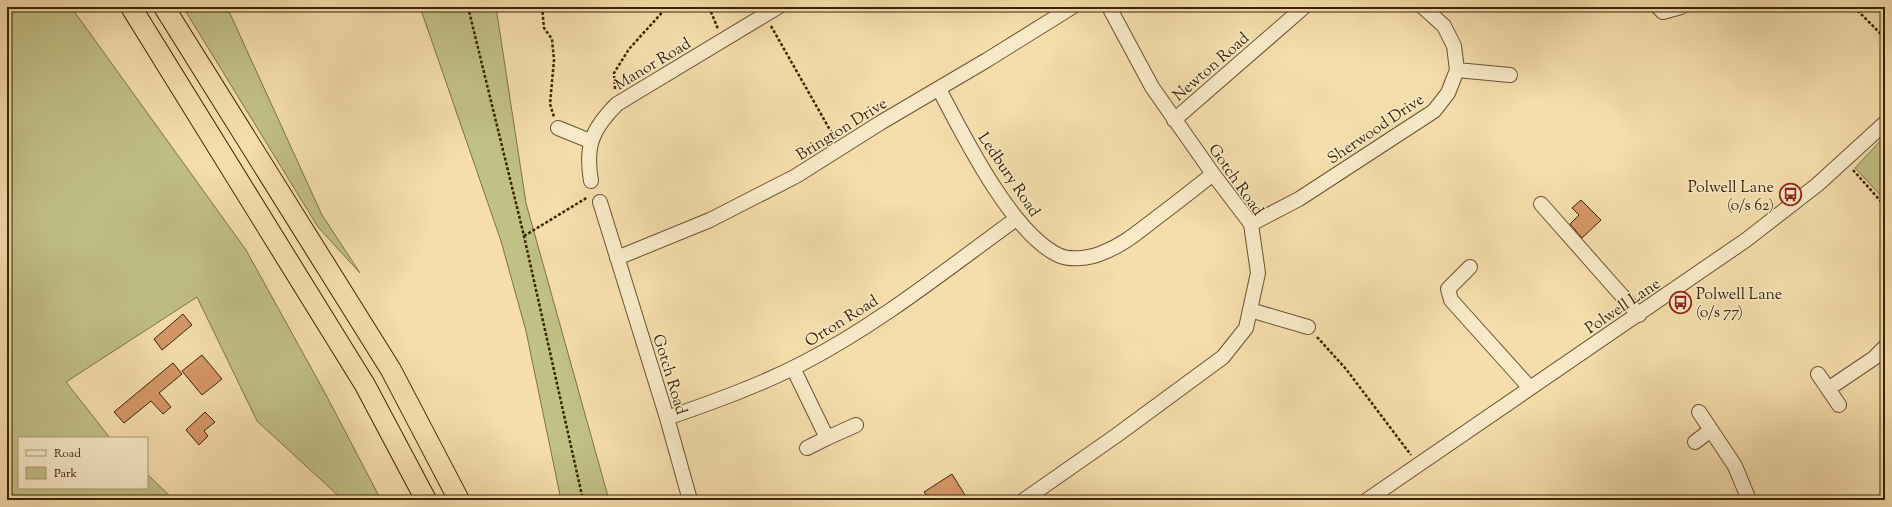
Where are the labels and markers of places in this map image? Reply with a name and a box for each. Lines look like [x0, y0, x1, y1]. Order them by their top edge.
place label: Polwell Lane (o/s 62) [1688, 177, 1774, 218]
bus stop icon: Polwell Lane (o/s 62) [1777, 182, 1803, 208]
place label: Polwell Lane (o/s 77) [1696, 284, 1782, 325]
bus stop icon: Polwell Lane (o/s 77) [1668, 289, 1694, 315]

